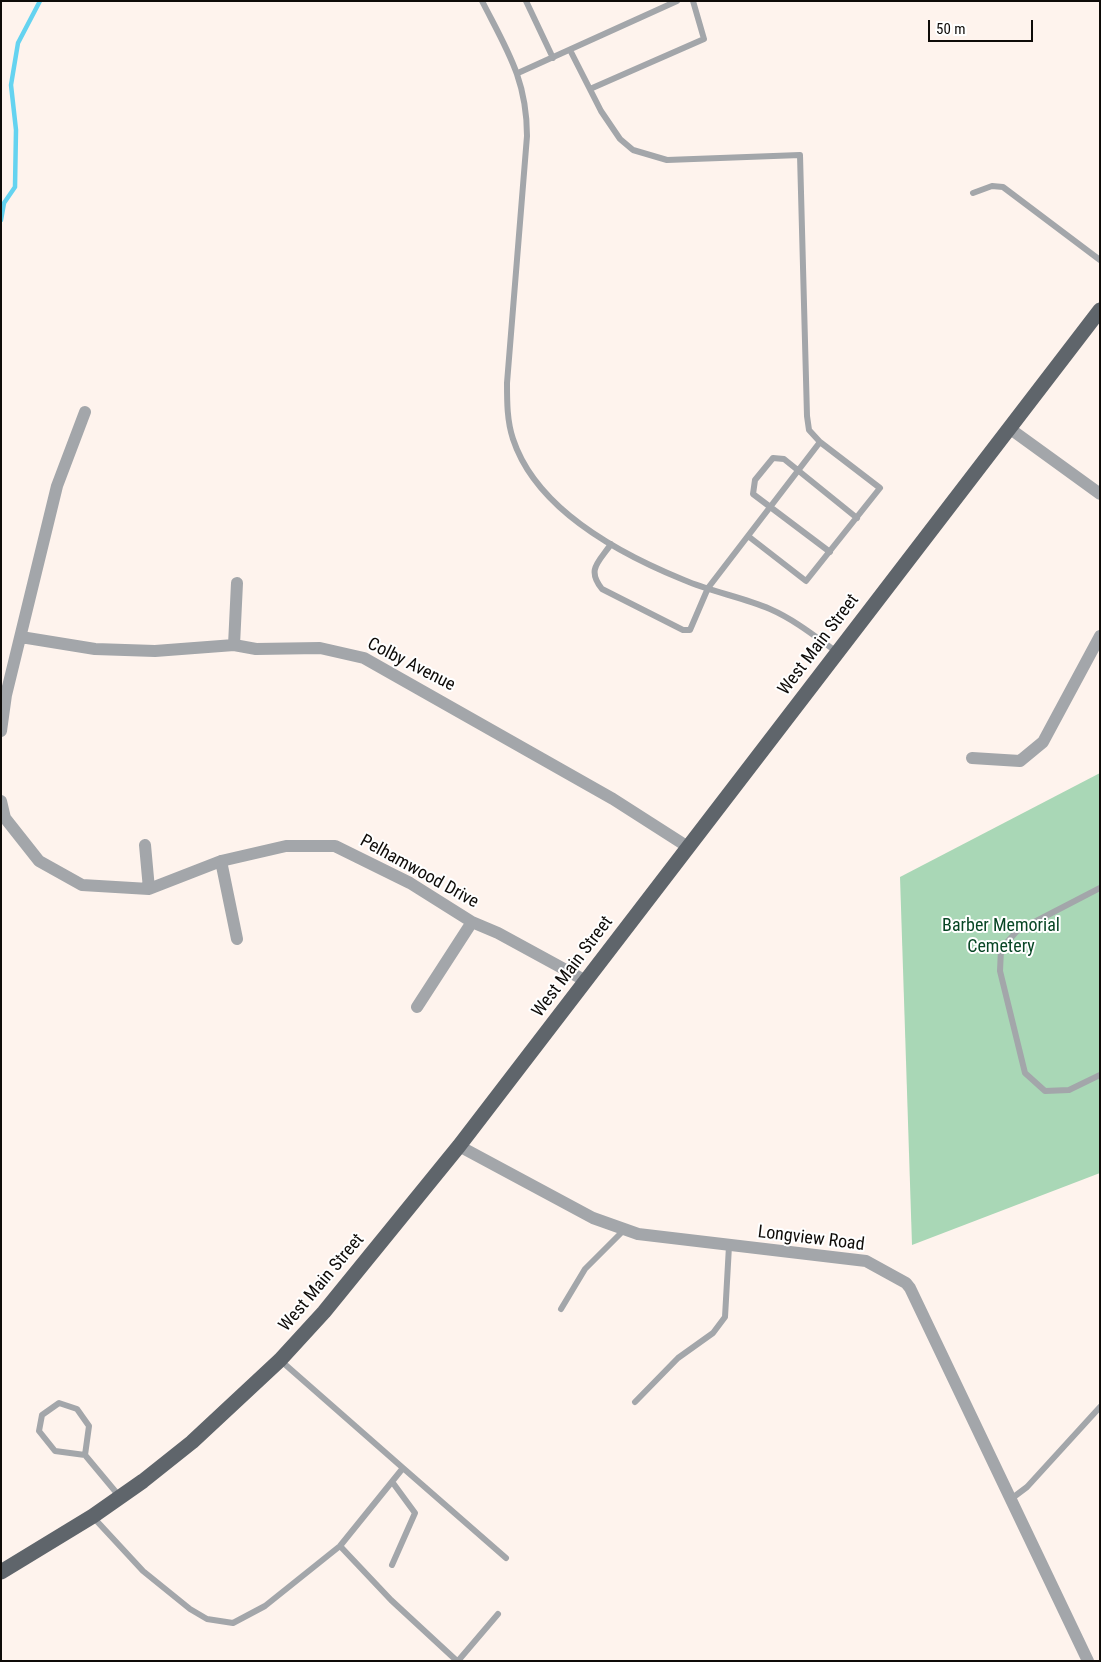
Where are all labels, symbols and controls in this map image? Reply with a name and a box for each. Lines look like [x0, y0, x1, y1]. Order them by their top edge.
scale bar [931, 10, 1036, 42]
text: 50 m [936, 20, 966, 38]
street label: West Main Street [774, 590, 864, 700]
street label: Colby Avenue [364, 634, 458, 696]
street label: Pelhamwood Drive [356, 831, 482, 913]
street label: West Main Street [528, 912, 618, 1022]
park label: Barber Memorial Cemetery [942, 915, 1060, 958]
street label: Longview Road [756, 1222, 866, 1256]
street label: West Main Street [275, 1230, 369, 1336]

